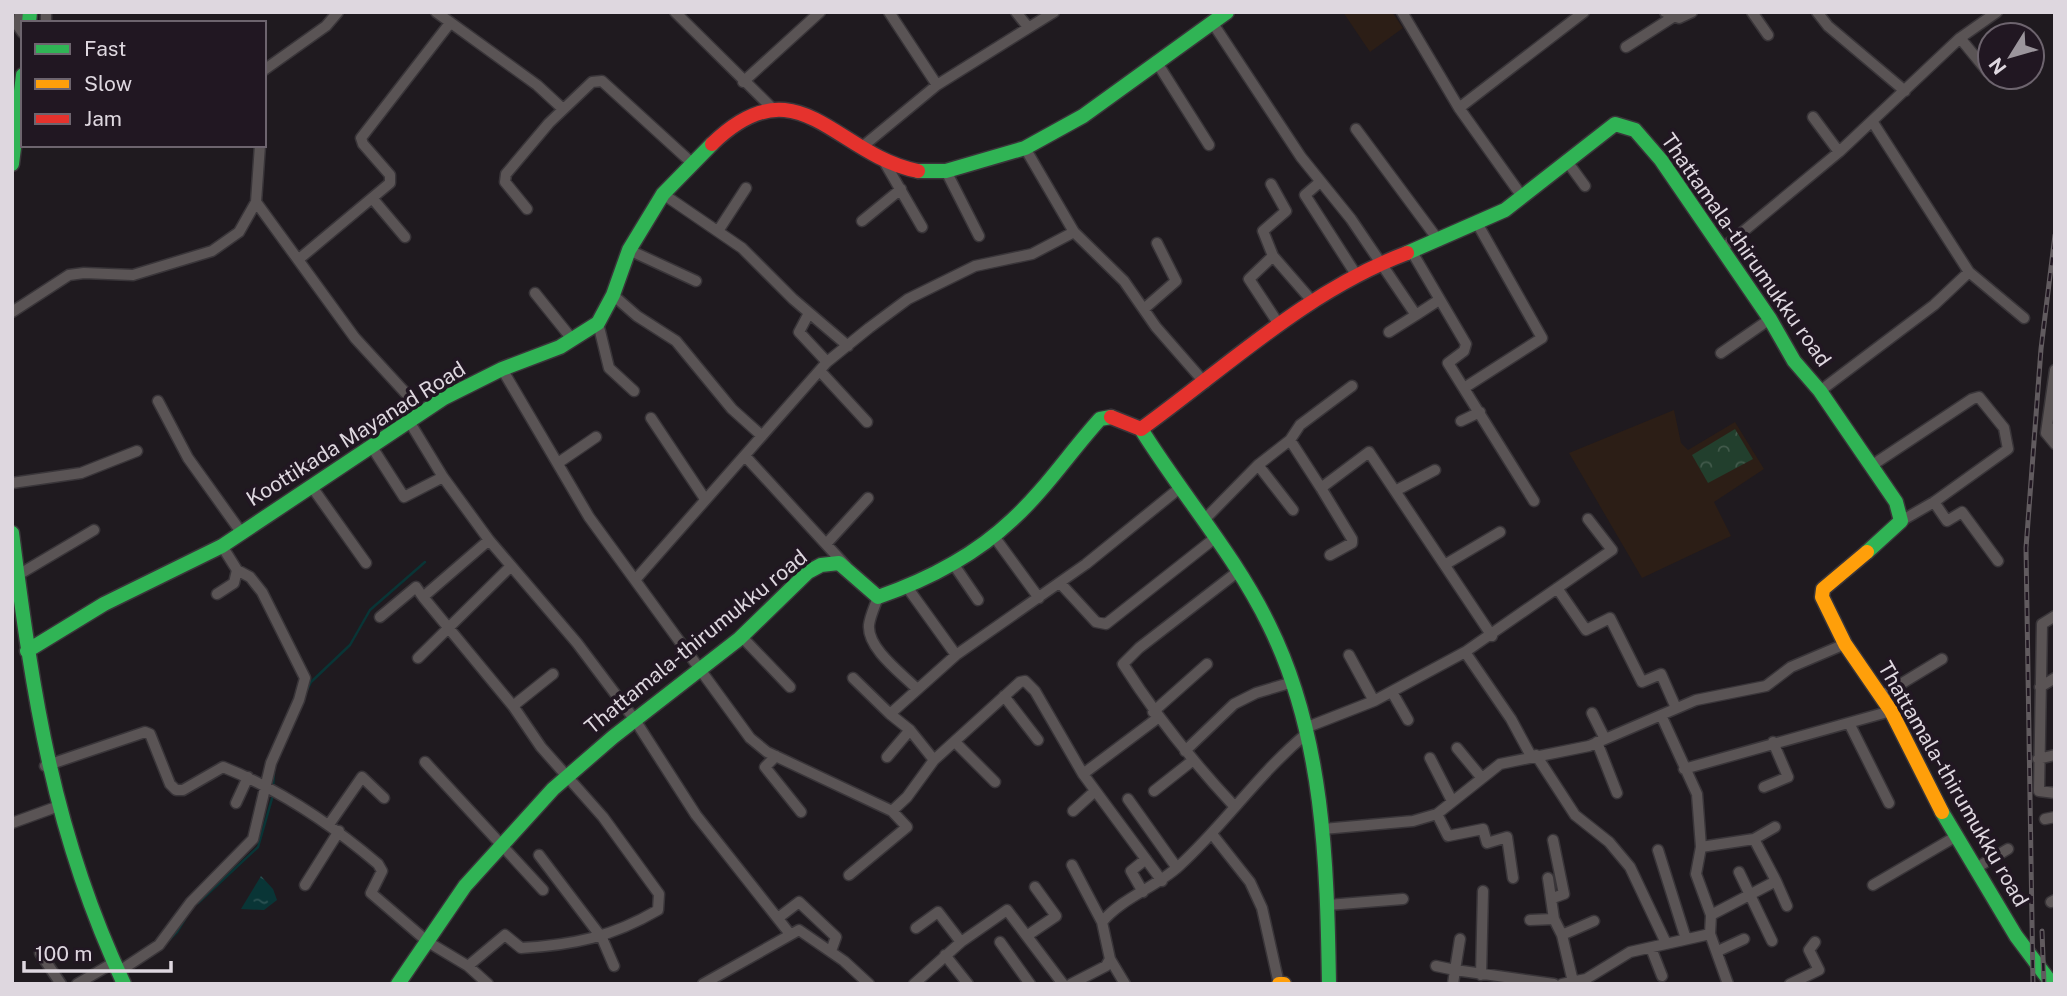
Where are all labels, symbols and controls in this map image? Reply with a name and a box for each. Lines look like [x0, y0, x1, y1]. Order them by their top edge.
legend [21, 21, 266, 147]
north arrow [1976, 21, 2046, 91]
text: Fast [84, 36, 126, 61]
text: N [1984, 54, 2011, 79]
text: Slow [84, 71, 132, 96]
text: Jam [84, 106, 122, 131]
street label: Thattamala-thirumukku road [1656, 128, 1837, 371]
street label: Koottikada Mayanad Road [242, 356, 470, 511]
street label: Thattamala-thirumukku road [579, 544, 812, 739]
street label: Thattamala-thirumukku road [1873, 657, 2034, 911]
scale bar [24, 930, 172, 974]
text: 100 m [35, 941, 92, 966]

